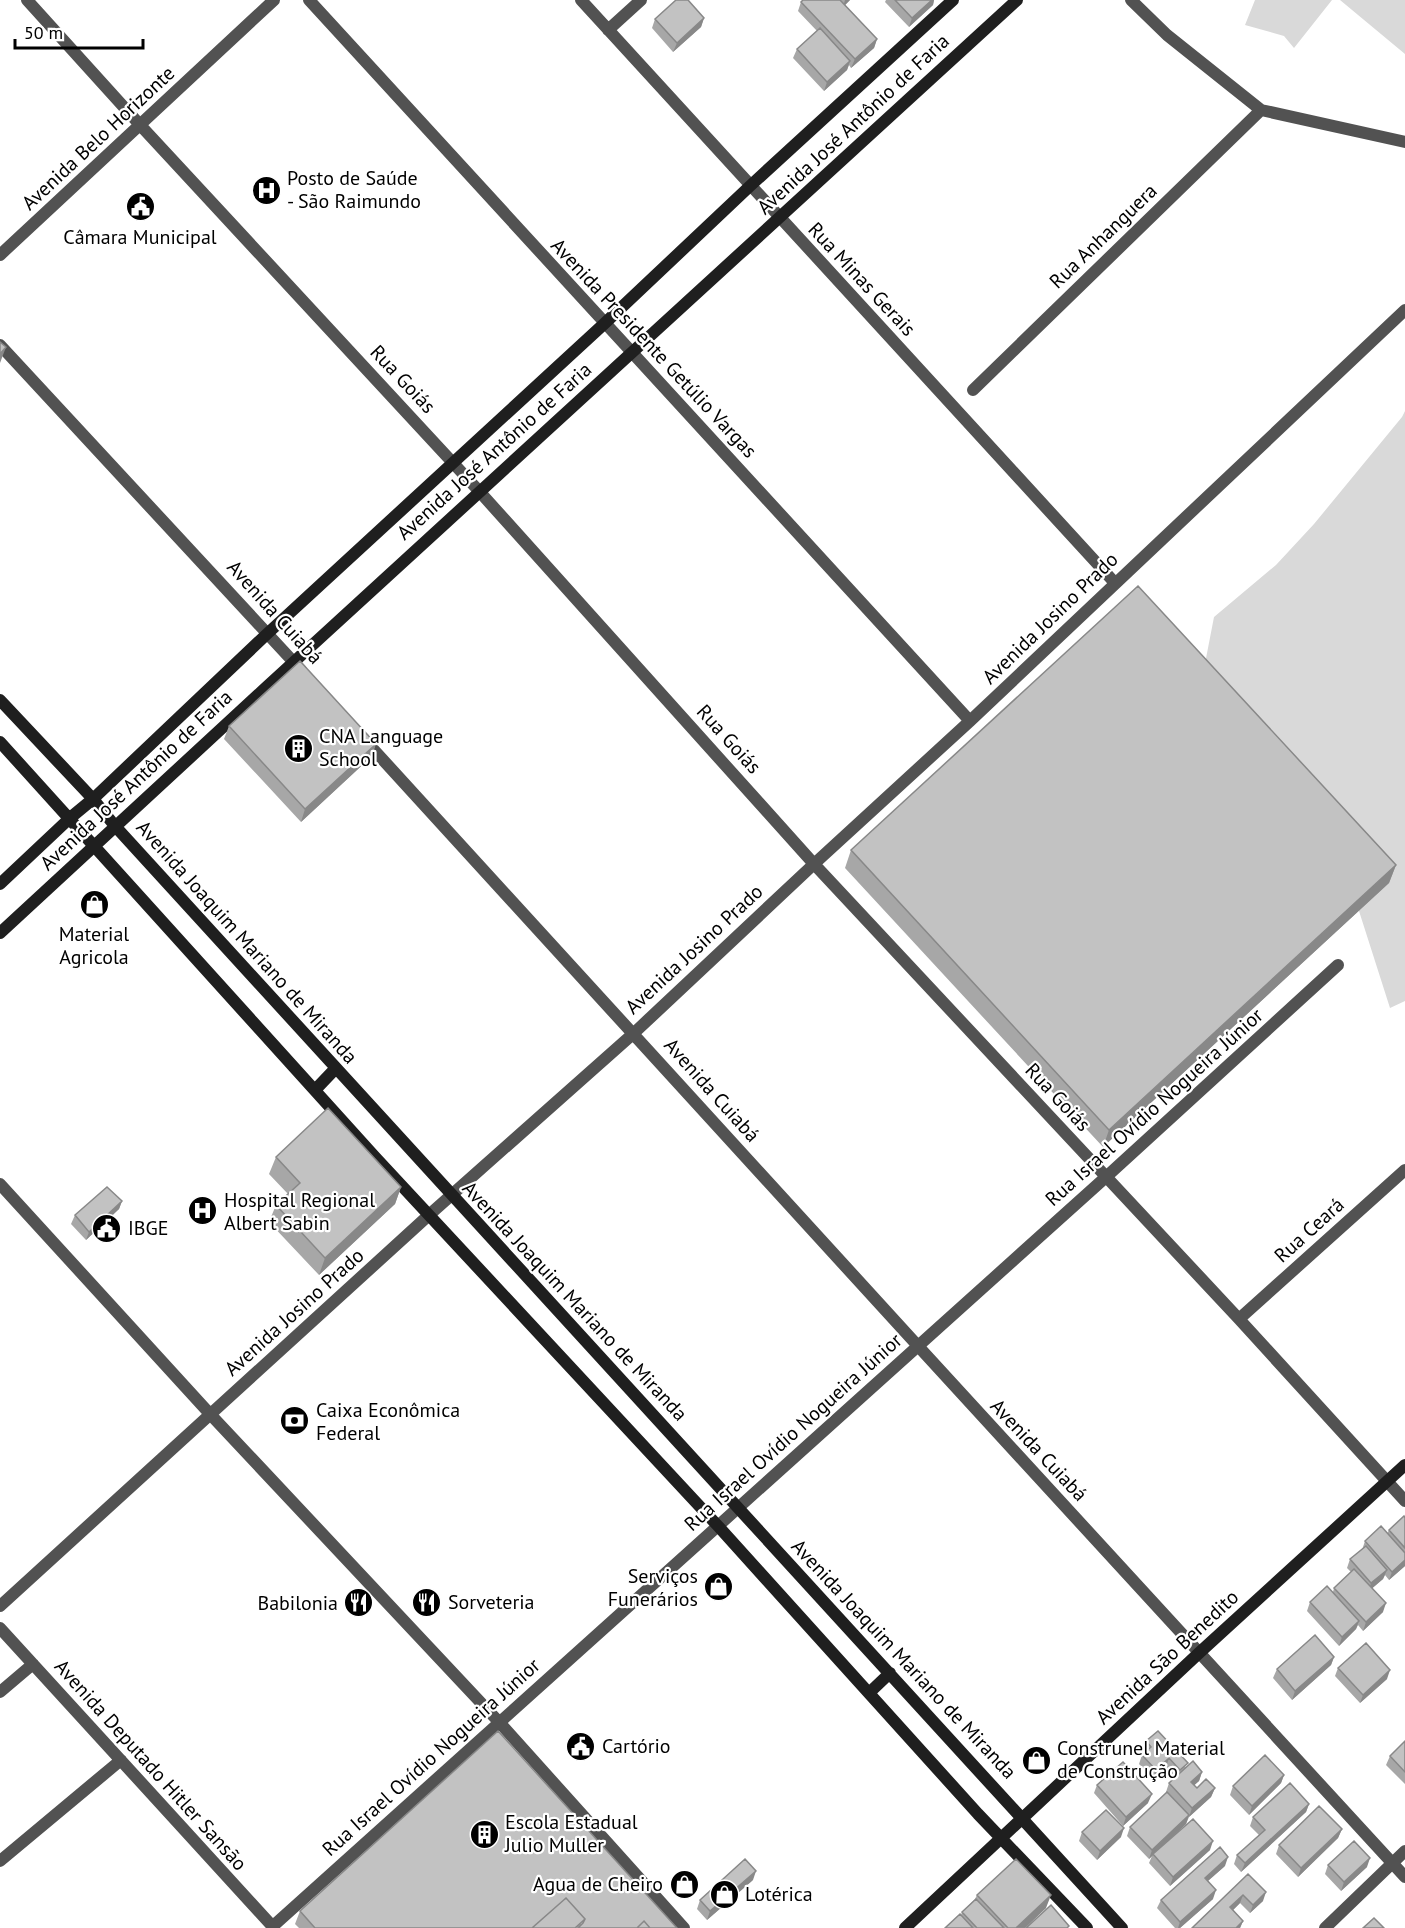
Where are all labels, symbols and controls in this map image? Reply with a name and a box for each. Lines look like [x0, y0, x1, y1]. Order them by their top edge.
scale bar [15, 12, 142, 50]
text: 50 m [24, 21, 63, 44]
street label: Avenida José Antônio de Faria [751, 28, 955, 220]
street label: Avenida Belo Horizonte [16, 60, 180, 216]
place label: Posto de Saúde - São Raimundo [287, 165, 421, 214]
hospital icon: Posto de Saúde - São Raimundo [250, 174, 282, 206]
street label: Rua Anhanguera [1044, 178, 1162, 294]
public building icon: Câmara Municipal [124, 190, 156, 222]
street label: Rua Minas Gerais [803, 217, 921, 341]
place label: Câmara Municipal [63, 224, 217, 250]
street label: Avenida Presidente Getúlio Vargas [545, 233, 763, 463]
street label: Rua Goiás [365, 339, 441, 419]
street label: Avenida José Antônio de Faria [391, 356, 597, 546]
street label: Avenida Josino Prado [977, 547, 1123, 689]
street label: Avenida Cuiabá [222, 555, 328, 669]
street label: Avenida José Antônio de Faria [34, 684, 238, 876]
street label: Rua Goiás [691, 699, 767, 779]
place label: CNA Language School [319, 723, 443, 772]
building icon: CNA Language School [282, 732, 314, 764]
street label: Avenida Joaquim Mariano de Miranda [131, 815, 363, 1069]
street label: Avenida Josino Prado [620, 878, 768, 1020]
shop icon: Material Agricola [78, 888, 110, 920]
place label: Material Agricola [59, 921, 129, 970]
street label: Rua Israel Ovídio Nogueira Júnior [1040, 1002, 1268, 1212]
street label: Avenida Cuiabá [659, 1033, 765, 1147]
street label: Rua Goiás [1020, 1057, 1096, 1137]
street label: Avenida Joaquim Mariano de Miranda [457, 1176, 693, 1426]
place label: Hospital Regional Albert Sabin [224, 1187, 375, 1236]
street label: Rua Ceará [1269, 1192, 1349, 1268]
hospital icon: Hospital Regional Albert Sabin [187, 1195, 219, 1227]
public building icon: IBGE [91, 1212, 123, 1244]
place label: IBGE [128, 1215, 168, 1241]
street label: Avenida Josino Prado [219, 1242, 369, 1382]
street label: Rua Israel Ovídio Nogueira Júnior [679, 1327, 907, 1537]
street label: Avenida Cuiabá [985, 1393, 1093, 1507]
place label: Caixa Econômica Federal [316, 1397, 460, 1446]
bank icon: Caixa Econômica Federal [279, 1405, 311, 1437]
street label: Avenida Joaquim Mariano de Miranda [786, 1534, 1022, 1784]
place label: Serviços Funerários [608, 1563, 698, 1612]
shop icon: Serviços Funerários [703, 1571, 735, 1603]
street label: Avenida São Benedito [1090, 1584, 1244, 1730]
restaurant icon: Sorveteria [411, 1586, 443, 1618]
restaurant icon: Babilonia [343, 1587, 375, 1619]
place label: Sorveteria [448, 1589, 535, 1615]
place label: Babilonia [257, 1590, 338, 1616]
street label: Rua Israel Ovídio Nogueira Júnior [317, 1652, 545, 1862]
street label: Avenida Deputado Hitler Sansão [49, 1654, 253, 1876]
public building icon: Cartório [565, 1730, 597, 1762]
place label: Cartório [602, 1733, 671, 1759]
place label: Construnel Material de Construção [1057, 1735, 1225, 1784]
shop icon: Construnel Material de Construção [1020, 1744, 1052, 1776]
place label: Escola Estadual Julio Muller [504, 1809, 638, 1858]
building icon: Escola Estadual Julio Muller [468, 1818, 500, 1850]
shop icon: Agua de Cheiro [668, 1868, 700, 1900]
place label: Agua de Cheiro [533, 1871, 663, 1897]
shop icon: Lotérica [708, 1878, 740, 1910]
place label: Lotérica [745, 1881, 813, 1907]

